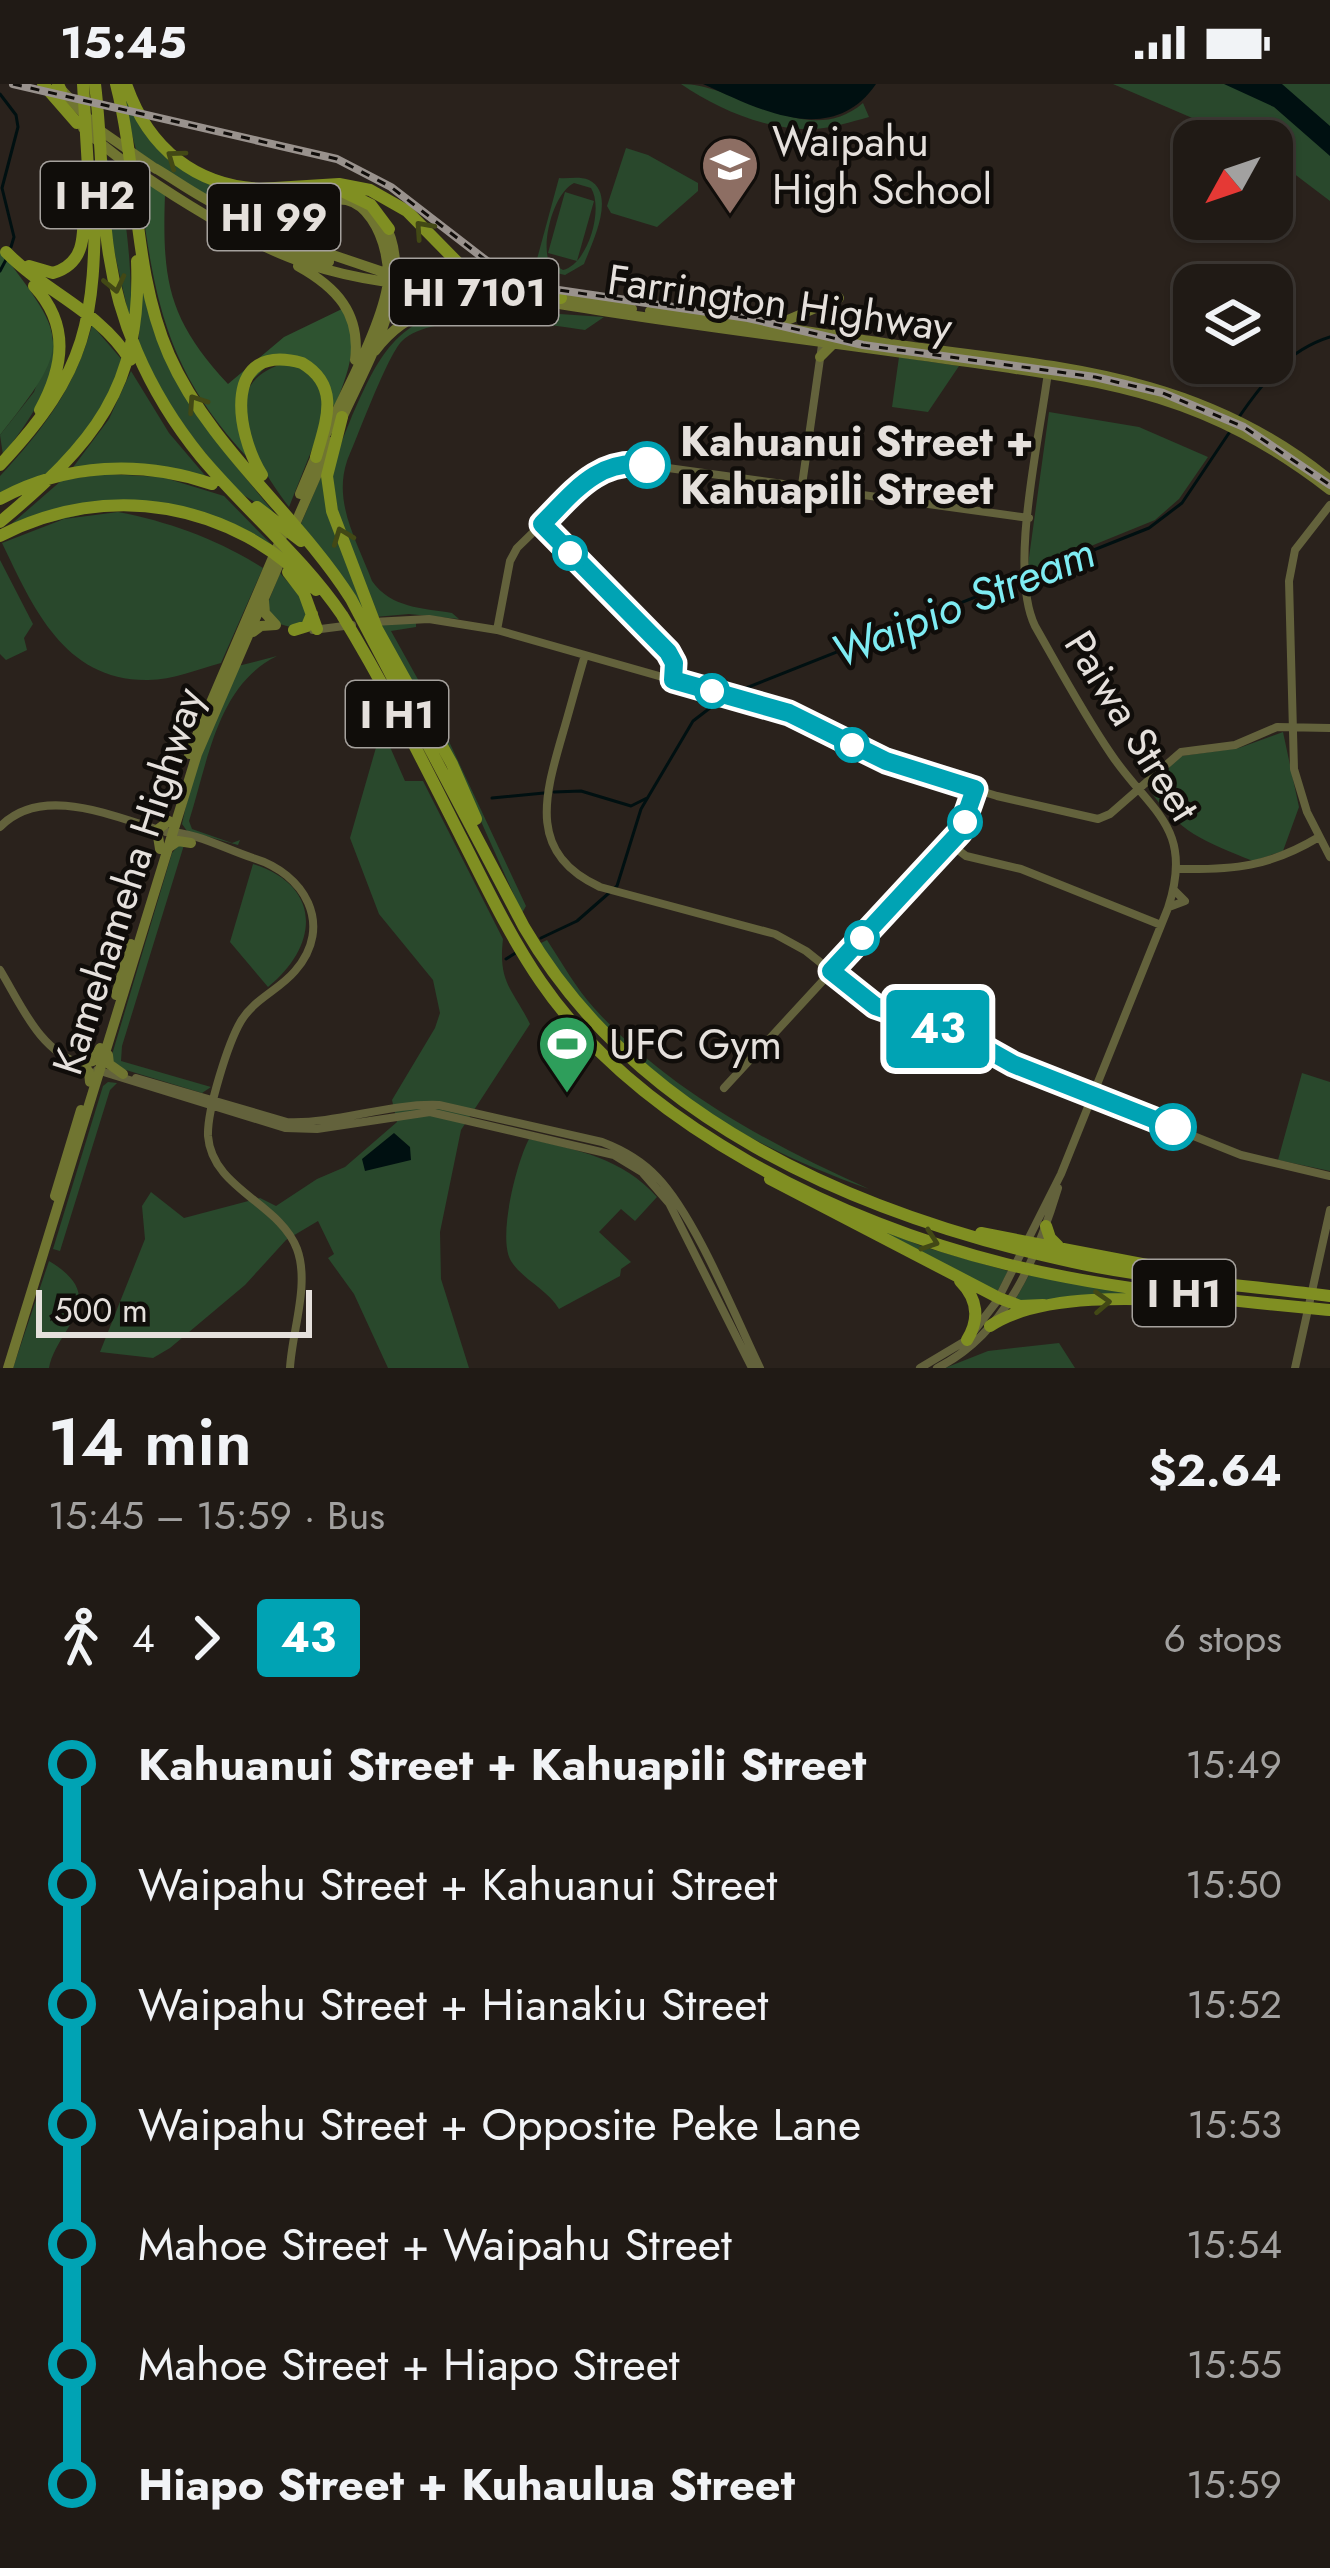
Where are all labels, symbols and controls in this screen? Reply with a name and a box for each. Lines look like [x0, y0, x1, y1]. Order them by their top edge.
text: 15:45 [60, 10, 187, 75]
place label: Waipahu High School [772, 111, 992, 220]
north arrow [1173, 120, 1293, 240]
map controls [1173, 120, 1293, 384]
school or university icon: Waipahu High School [699, 134, 761, 216]
one-way arrow [167, 150, 188, 172]
road number: I H2 [41, 162, 149, 228]
road number: HI 99 [208, 184, 340, 250]
one-way arrow [416, 221, 437, 243]
street label: Farrington Highway [604, 249, 957, 357]
road number: HI 7101 [390, 259, 558, 325]
button: layers [1173, 264, 1293, 384]
one-way arrow [101, 273, 126, 293]
one-way arrow [188, 394, 210, 416]
place label: Kahuanui Street + Kahuapili Street [680, 411, 1034, 520]
marker: Kahuanui Street + Kahuapili Street [625, 443, 669, 487]
water label: Waipio Stream [822, 520, 1104, 684]
one-way arrow [331, 527, 356, 548]
unlabelled marker [554, 537, 586, 569]
street label: Paiwa Street [1049, 619, 1215, 833]
unlabelled marker [696, 675, 728, 707]
street label: Kamehameha Highway [37, 679, 220, 1082]
road number: I H1 [346, 681, 448, 747]
unlabelled marker [836, 729, 868, 761]
unlabelled marker [949, 806, 981, 838]
unlabelled marker [846, 922, 878, 954]
line badge: 43 [884, 990, 992, 1068]
text: 43 [910, 998, 966, 1059]
sports icon: UFC Gym [536, 1013, 598, 1095]
place label: UFC Gym [609, 1014, 782, 1075]
unlabelled marker [1151, 1105, 1195, 1149]
one-way arrow [918, 1227, 939, 1251]
road number: I H1 [1133, 1260, 1235, 1326]
scale bar [36, 1284, 312, 1337]
text: 500 m [54, 1287, 148, 1334]
one-way arrow [1094, 1289, 1112, 1315]
text: 14 min [48, 1394, 252, 1490]
text: $2.64 [1148, 1438, 1282, 1503]
text: 15:45 – 15:59 · Bus [48, 1487, 385, 1544]
icon: walk [48, 1605, 114, 1671]
icon: forward [173, 1605, 239, 1671]
text: 43 [281, 1607, 336, 1668]
text: 4 [132, 1610, 155, 1667]
text: 6 stops [1164, 1610, 1282, 1667]
text: Kahuanui Street + Kahuapili Street [138, 1732, 866, 1797]
text: 15:49 [1186, 1736, 1282, 1793]
text: Waipahu Street + Kahuanui Street [138, 1852, 777, 1917]
text: 15:50 [1185, 1856, 1282, 1913]
text: Waipahu Street + Hianakiu Street [138, 1972, 768, 2037]
text: 15:52 [1187, 1976, 1282, 2033]
text: Waipahu Street + Opposite Peke Lane [138, 2092, 861, 2157]
text: 15:53 [1187, 2096, 1282, 2153]
text: Mahoe Street + Waipahu Street [138, 2212, 732, 2277]
text: 15:54 [1186, 2216, 1282, 2273]
text: Mahoe Street + Hiapo Street [138, 2332, 680, 2397]
text: 15:55 [1187, 2336, 1282, 2393]
text: Hiapo Street + Kuhaulua Street [138, 2452, 795, 2517]
text: 15:59 [1186, 2456, 1282, 2513]

